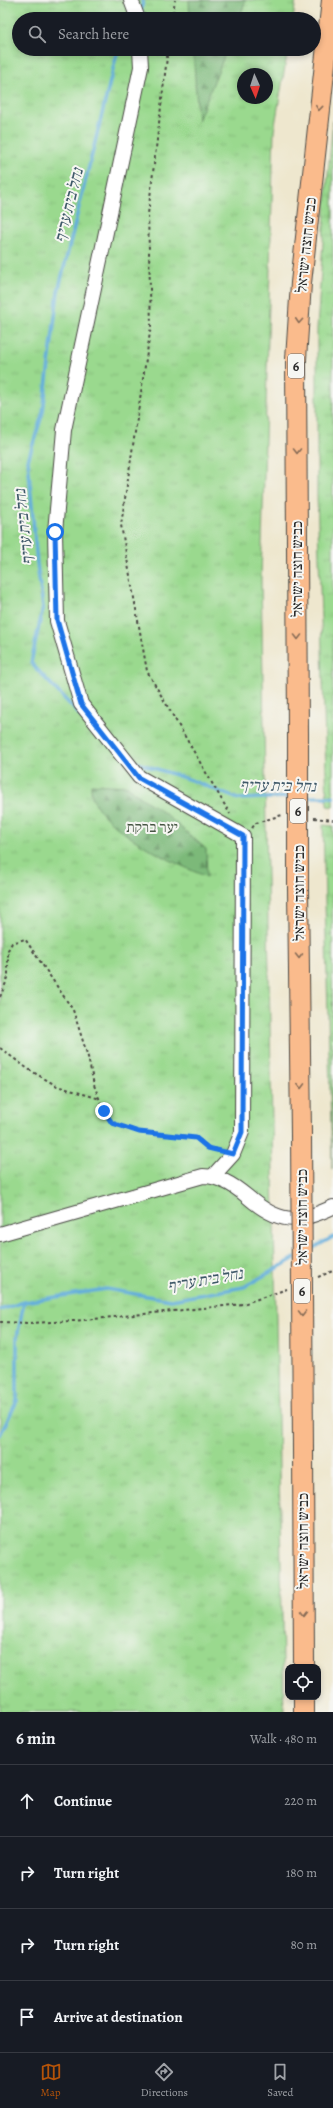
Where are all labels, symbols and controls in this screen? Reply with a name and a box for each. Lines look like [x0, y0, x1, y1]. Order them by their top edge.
search box [12, 12, 321, 56]
icon: search [26, 23, 48, 45]
text: Search here [58, 24, 129, 44]
north arrow [237, 68, 273, 104]
one-way arrow [315, 105, 324, 111]
water label: נחל בית עריף [49, 164, 89, 245]
street label: כביש חוצה ישראל [291, 196, 321, 294]
one-way arrow [294, 318, 303, 324]
road number: 6 [288, 354, 304, 378]
one-way arrow [293, 448, 301, 454]
water label: נחל בית עריף [9, 486, 39, 566]
street label: כביש חוצה ישראל [287, 521, 307, 617]
route start [46, 523, 64, 541]
one-way arrow [294, 634, 302, 640]
water label: נחל בית עריף [240, 774, 318, 798]
road number: 6 [290, 799, 306, 823]
park label: יער ברקת [126, 817, 178, 837]
street label: כביש חוצה ישראל [289, 845, 309, 941]
one-way arrow [295, 953, 303, 959]
one-way arrow [297, 1083, 305, 1089]
route end [95, 1102, 113, 1120]
street label: כביש חוצה ישראל [292, 1169, 312, 1265]
water label: נחל בית עריף [166, 1262, 246, 1297]
road number: 6 [294, 1279, 310, 1303]
one-way arrow [298, 1310, 306, 1316]
street label: כביש חוצה ישראל [293, 1493, 313, 1589]
one-way arrow [300, 1610, 308, 1616]
map controls [285, 1664, 321, 1700]
button: locate [285, 1664, 321, 1700]
text: 6 min [16, 1727, 56, 1750]
text: Walk · 480 m [250, 1730, 317, 1747]
icon: ahead [16, 1790, 38, 1812]
text: Continue [54, 1791, 112, 1811]
text: 220 m [284, 1792, 317, 1809]
icon: right [16, 1862, 38, 1884]
text: Turn right [54, 1863, 119, 1883]
text: 180 m [286, 1864, 317, 1881]
icon: right [16, 1934, 38, 1956]
text: Turn right [54, 1935, 119, 1955]
text: 80 m [290, 1936, 317, 1953]
icon: arrive [16, 2006, 38, 2028]
text: Arrive at destination [54, 2007, 183, 2027]
tab: Map [40, 2061, 62, 2100]
tab: Directions [141, 2061, 188, 2100]
tab: Saved [267, 2061, 293, 2100]

